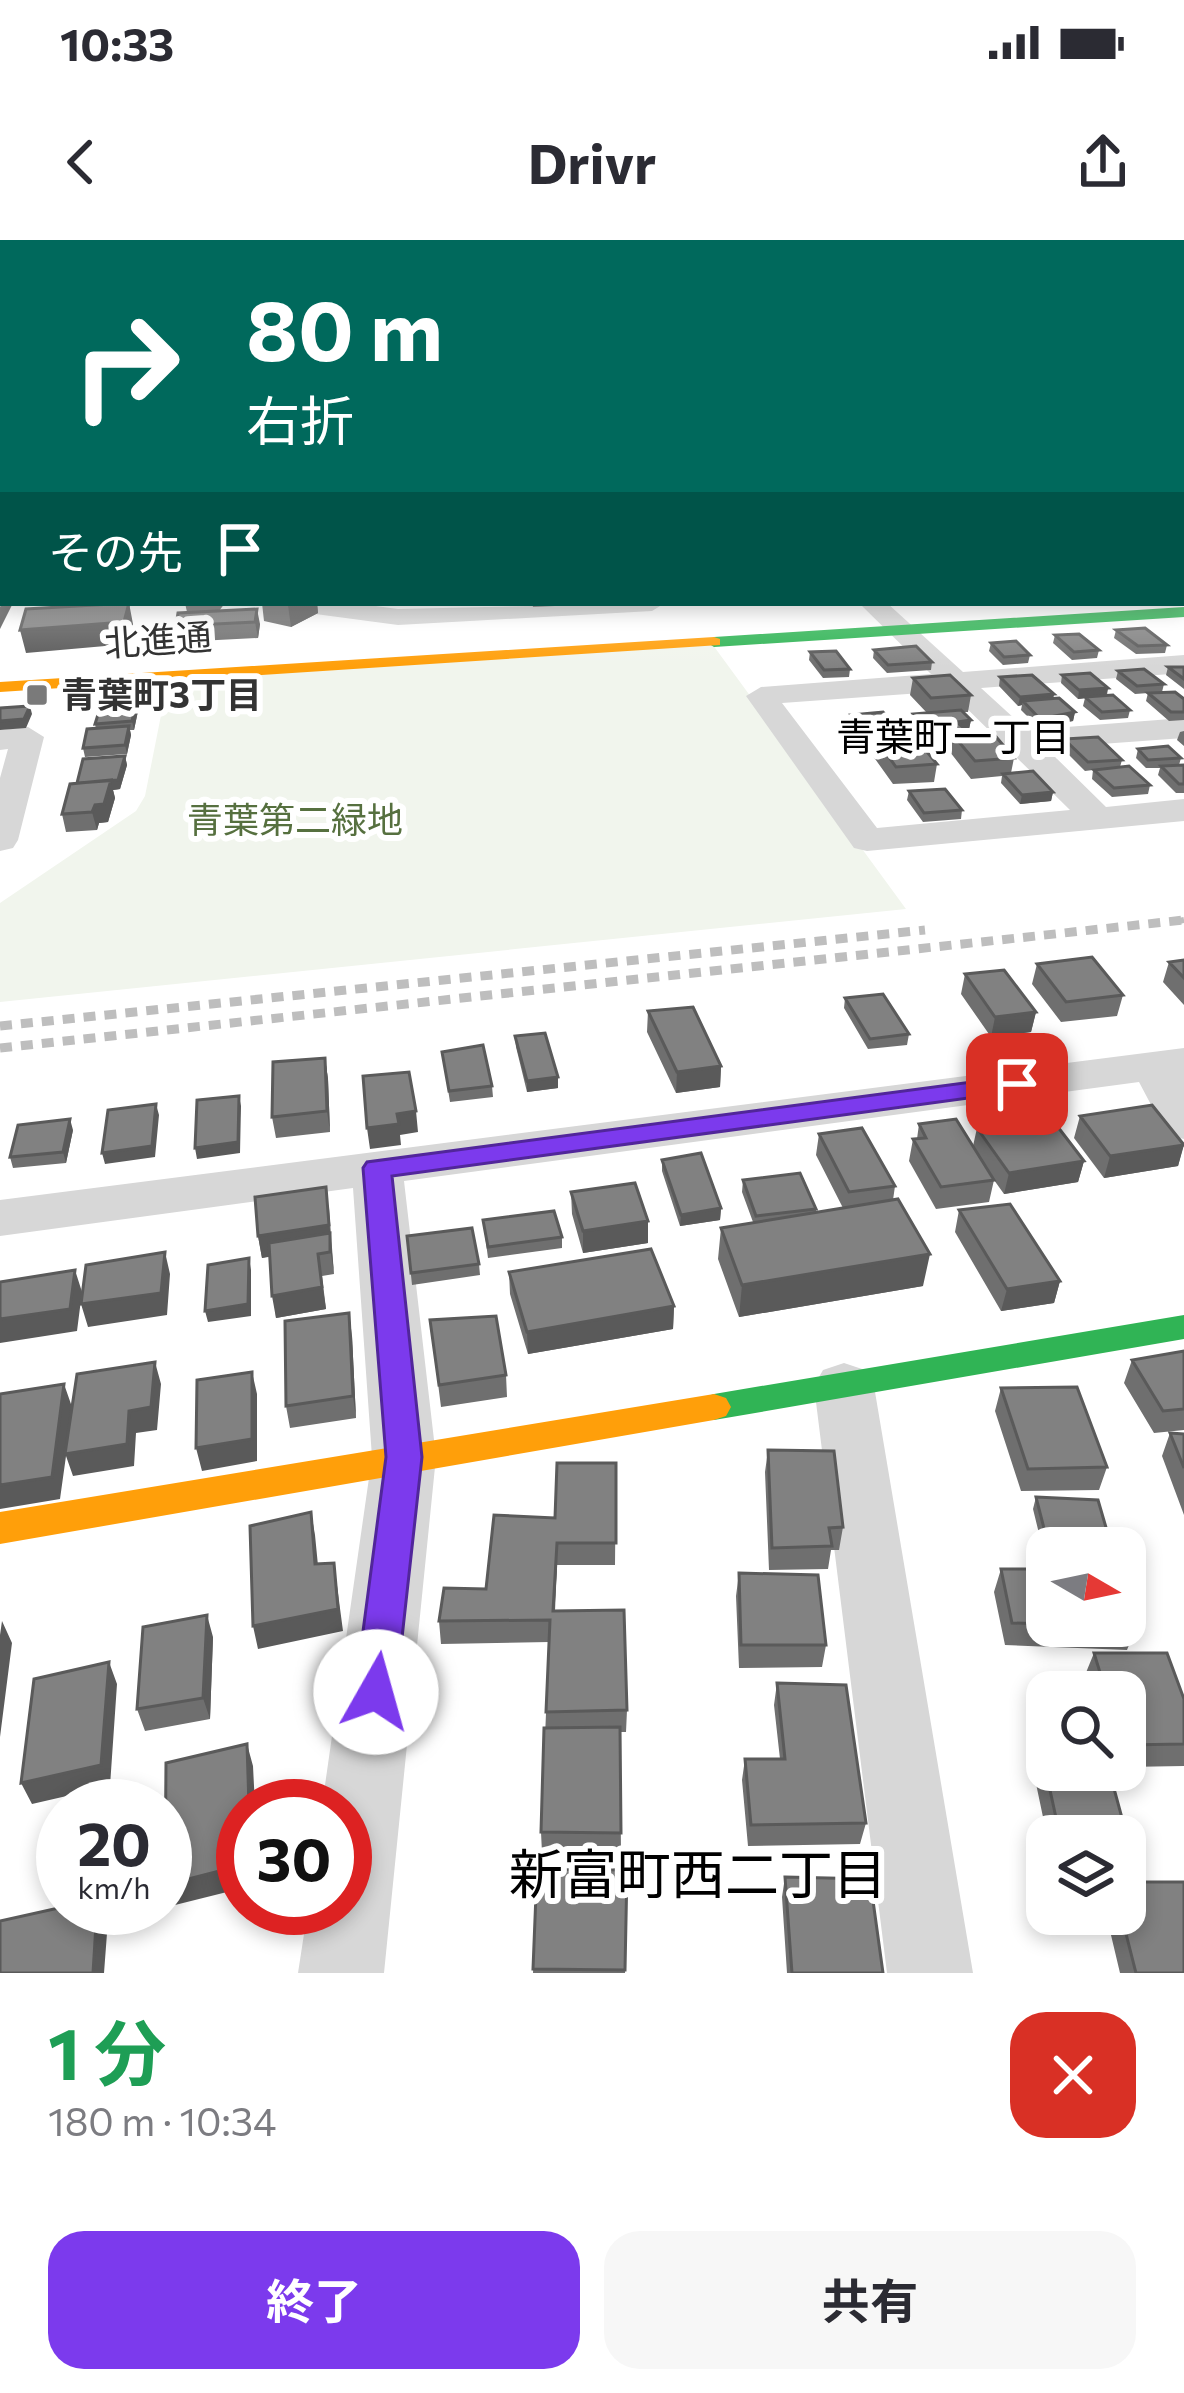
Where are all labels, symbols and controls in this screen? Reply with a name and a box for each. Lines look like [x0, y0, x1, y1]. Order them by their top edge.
text: 10:33 [60, 15, 174, 70]
icon: back [48, 129, 114, 195]
text: Drivr [528, 129, 656, 195]
icon: share [1070, 129, 1136, 195]
text: 80 m [246, 276, 443, 378]
icon: right [48, 288, 204, 444]
text: 右折 [246, 386, 354, 452]
icon: arrive [207, 516, 273, 582]
text: その先 [48, 523, 183, 578]
street label: 北進通 [102, 612, 213, 664]
place label: 青葉町3丁目 [61, 671, 262, 715]
marker: 青葉町3丁目 [24, 682, 50, 708]
district label: 青葉町一丁目 [836, 711, 1070, 759]
park label: 青葉第二緑地 [187, 796, 403, 840]
pin [966, 1033, 1068, 1135]
icon: arrive [984, 1051, 1050, 1117]
north arrow [1026, 1527, 1146, 1647]
map controls [1026, 1527, 1146, 1935]
position arrow [313, 1629, 439, 1755]
button: search [1026, 1671, 1146, 1791]
speed limit sign: 30 [216, 1779, 372, 1935]
text: 20 [77, 1805, 151, 1878]
button: layers [1026, 1815, 1146, 1935]
district label: 新富町西二丁目 [509, 1839, 887, 1905]
text: km/h [78, 1868, 150, 1905]
text: 1 分 [48, 2007, 166, 2095]
button: close [1010, 2012, 1136, 2138]
text: 180 m · 10:34 [48, 2096, 276, 2144]
button: 終了 [48, 2231, 580, 2369]
button: 共有 [604, 2231, 1136, 2369]

